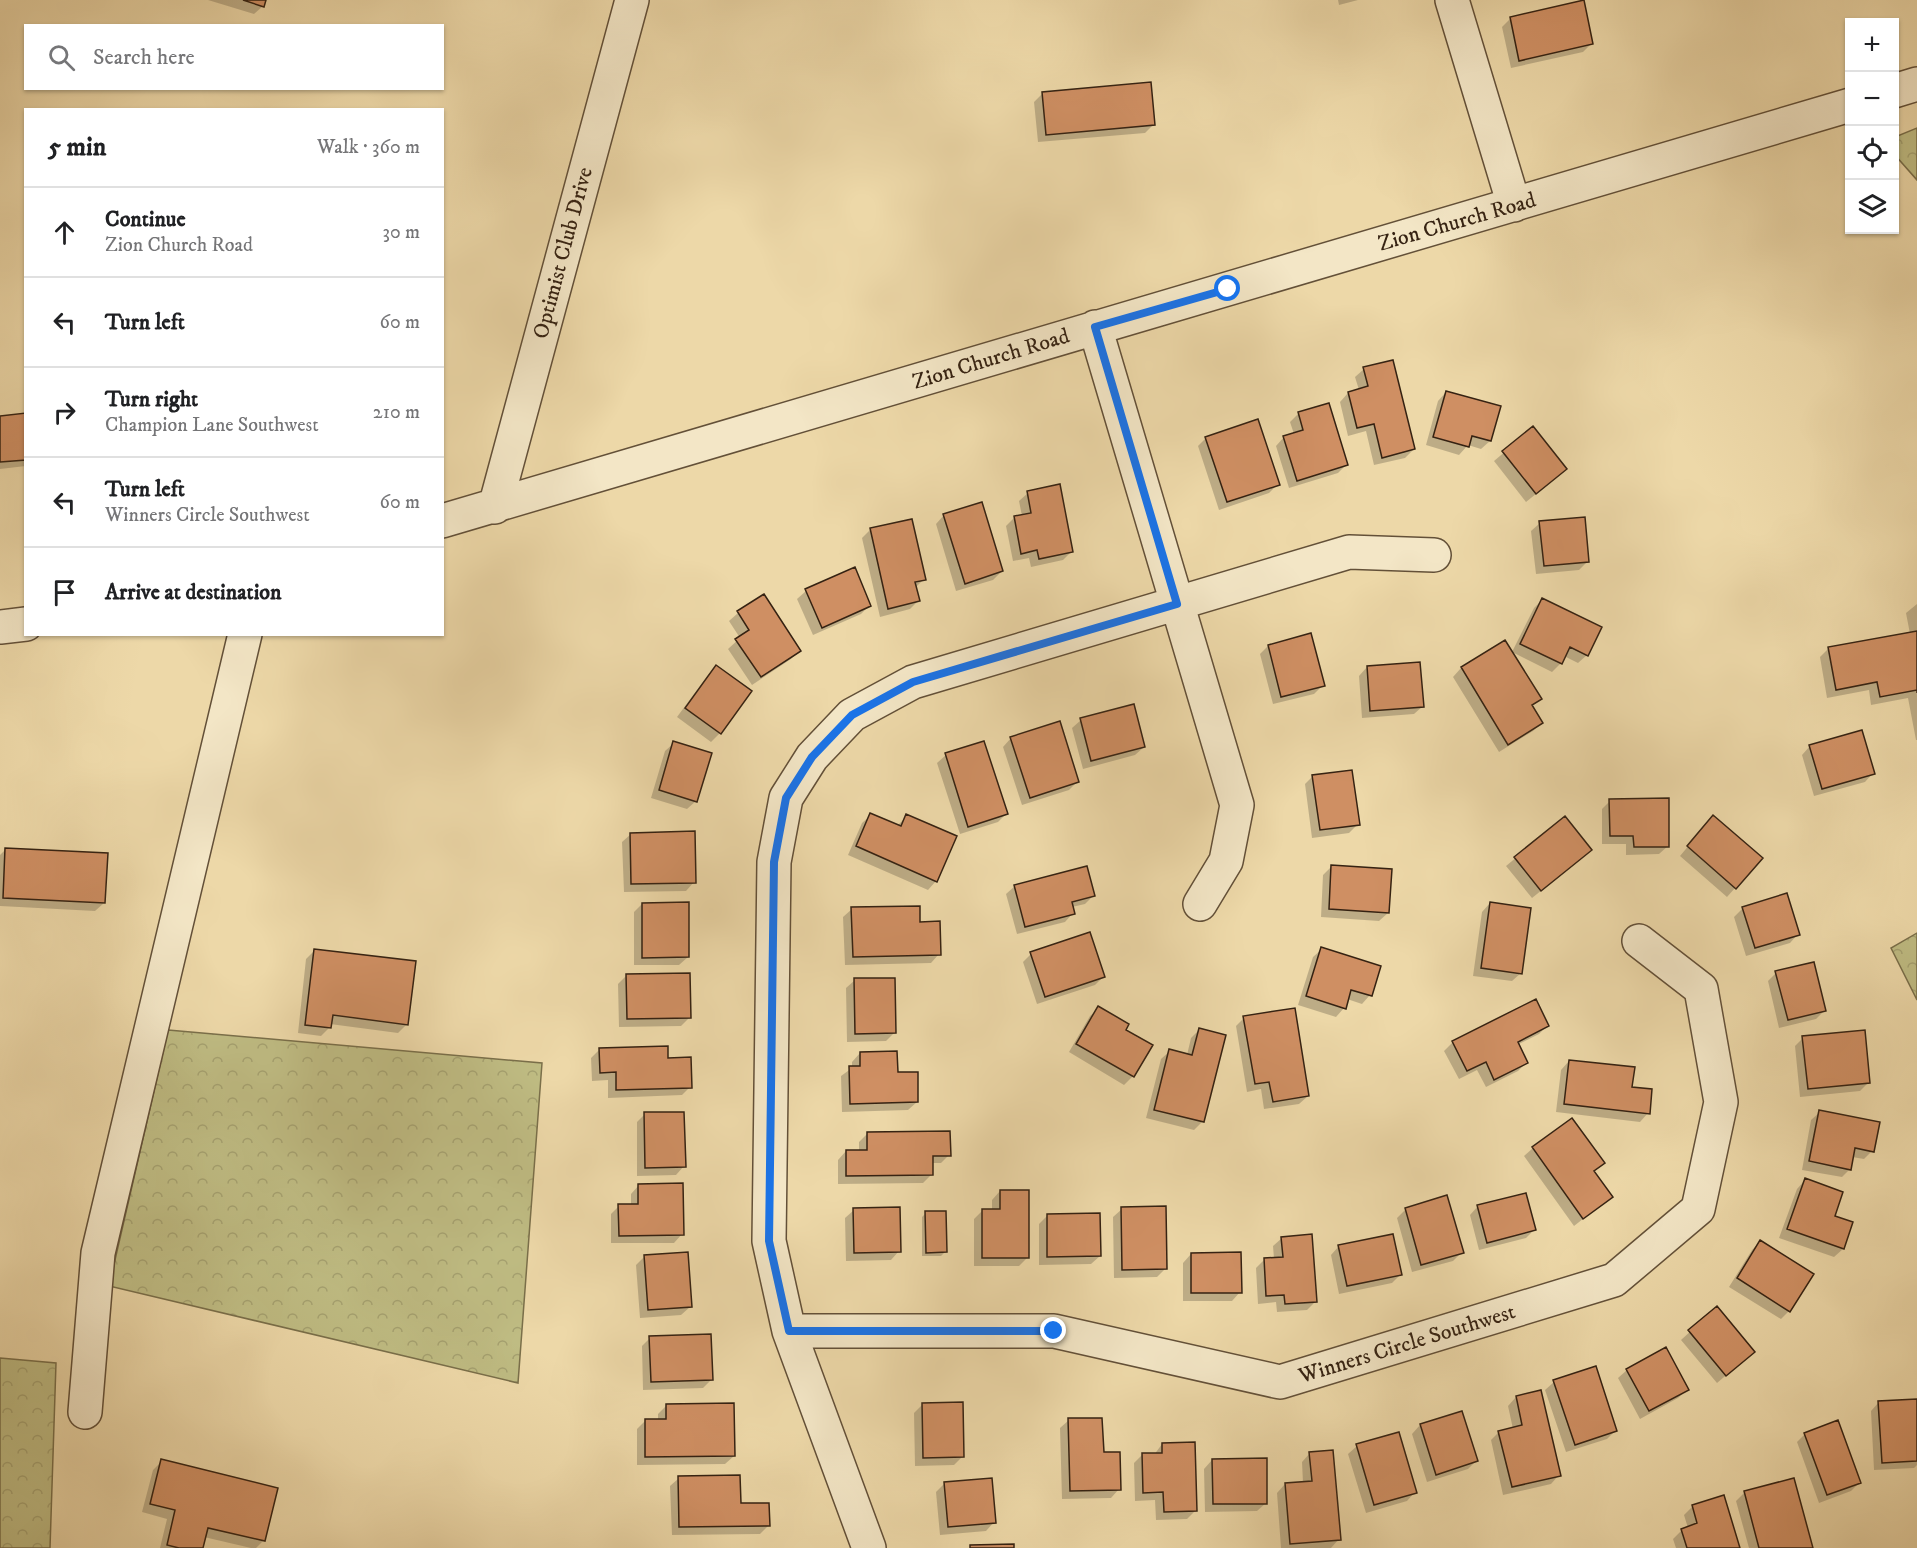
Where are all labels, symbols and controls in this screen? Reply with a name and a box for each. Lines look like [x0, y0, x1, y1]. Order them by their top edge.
map controls [1845, 18, 1899, 234]
button: + [1845, 18, 1899, 72]
search box [24, 24, 444, 90]
icon: search [45, 41, 78, 74]
text: Search here [93, 44, 195, 71]
button: − [1845, 72, 1899, 126]
button: locate [1845, 126, 1899, 180]
text: 5 min [48, 131, 106, 164]
text: Walk · 360 m [317, 135, 420, 160]
street label: Optimist Club Drive [527, 164, 599, 342]
button: layers [1845, 180, 1899, 234]
street label: Zion Church Road [1375, 187, 1539, 257]
text: Continue [105, 206, 186, 233]
icon: ahead [48, 216, 81, 249]
text: 30 m [382, 220, 420, 245]
text: Zion Church Road [105, 233, 253, 258]
route start [1214, 275, 1240, 301]
icon: left [48, 306, 81, 339]
text: Turn left [105, 309, 185, 336]
text: 60 m [380, 310, 420, 335]
street label: Zion Church Road [909, 322, 1073, 396]
text: Turn right [105, 386, 198, 413]
icon: right [48, 396, 81, 429]
text: 210 m [373, 400, 420, 425]
text: Champion Lane Southwest [105, 413, 319, 438]
text: Turn left [105, 476, 185, 503]
icon: left [48, 486, 81, 519]
text: 60 m [380, 490, 420, 515]
text: Winners Circle Southwest [105, 503, 310, 528]
icon: arrive [48, 576, 81, 609]
text: Arrive at destination [105, 579, 282, 606]
street label: Winners Circle Southwest [1294, 1298, 1519, 1390]
route end [1040, 1317, 1066, 1343]

